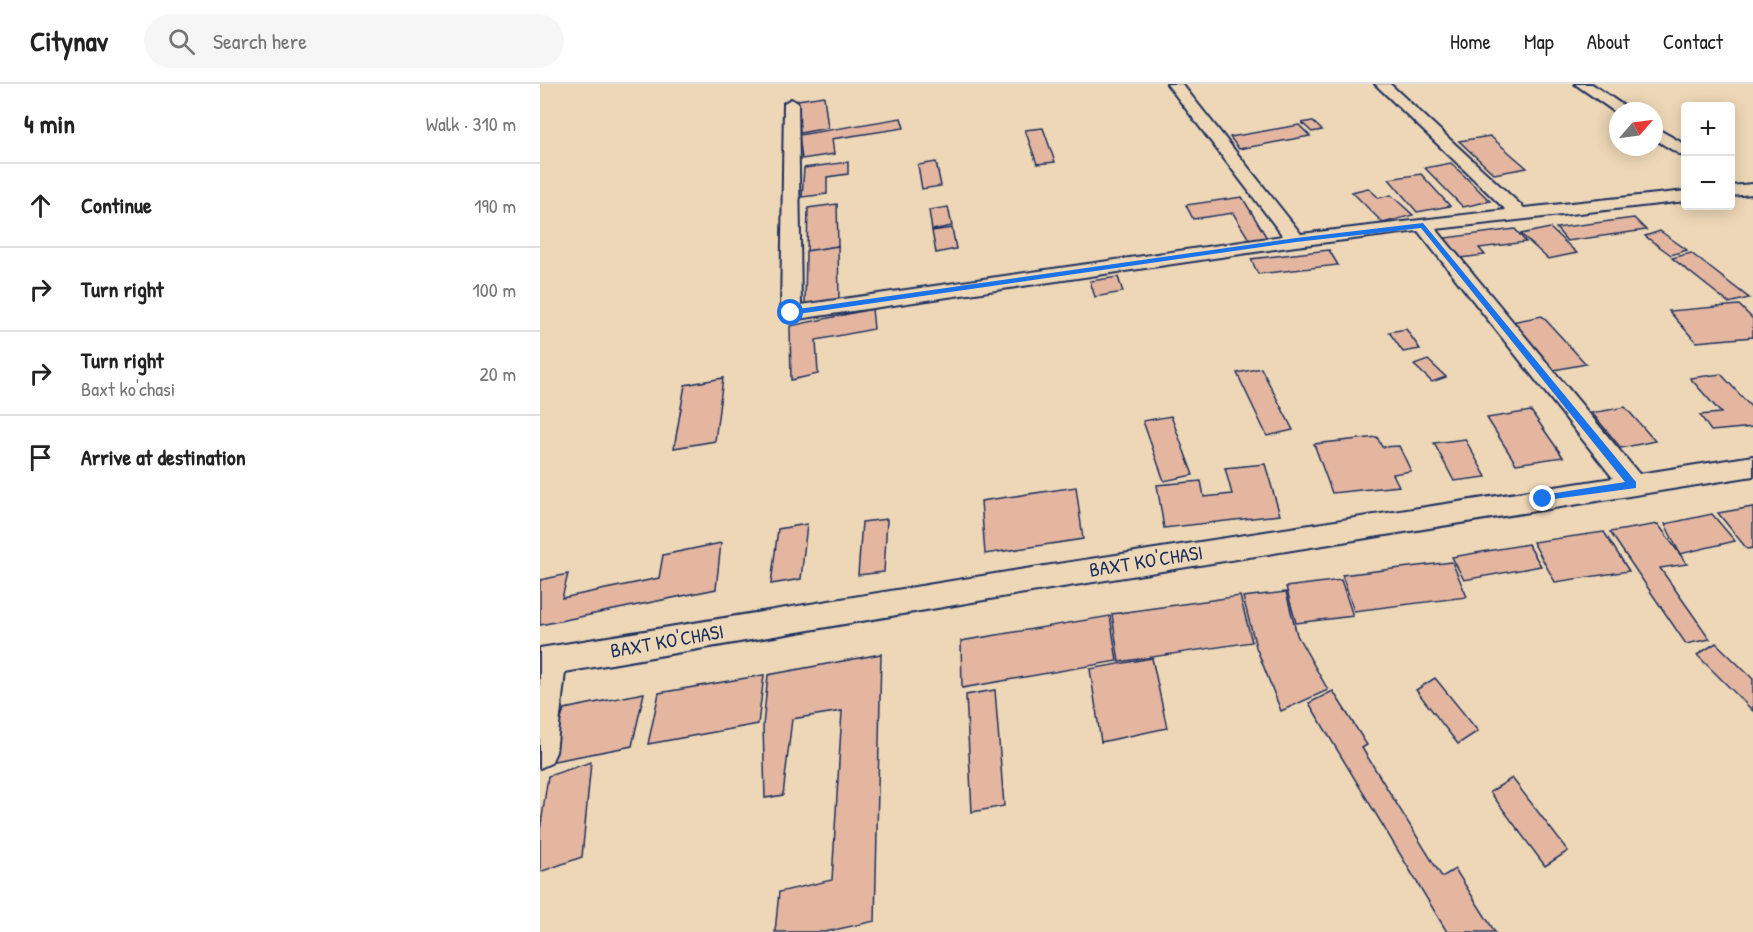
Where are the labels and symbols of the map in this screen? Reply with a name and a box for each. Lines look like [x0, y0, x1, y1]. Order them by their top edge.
north arrow [1609, 102, 1663, 156]
route start [777, 299, 803, 325]
route end [1529, 485, 1555, 511]
street label: BAXT KO'CHASI [1087, 538, 1205, 583]
street label: BAXT KO'CHASI [608, 617, 726, 664]

